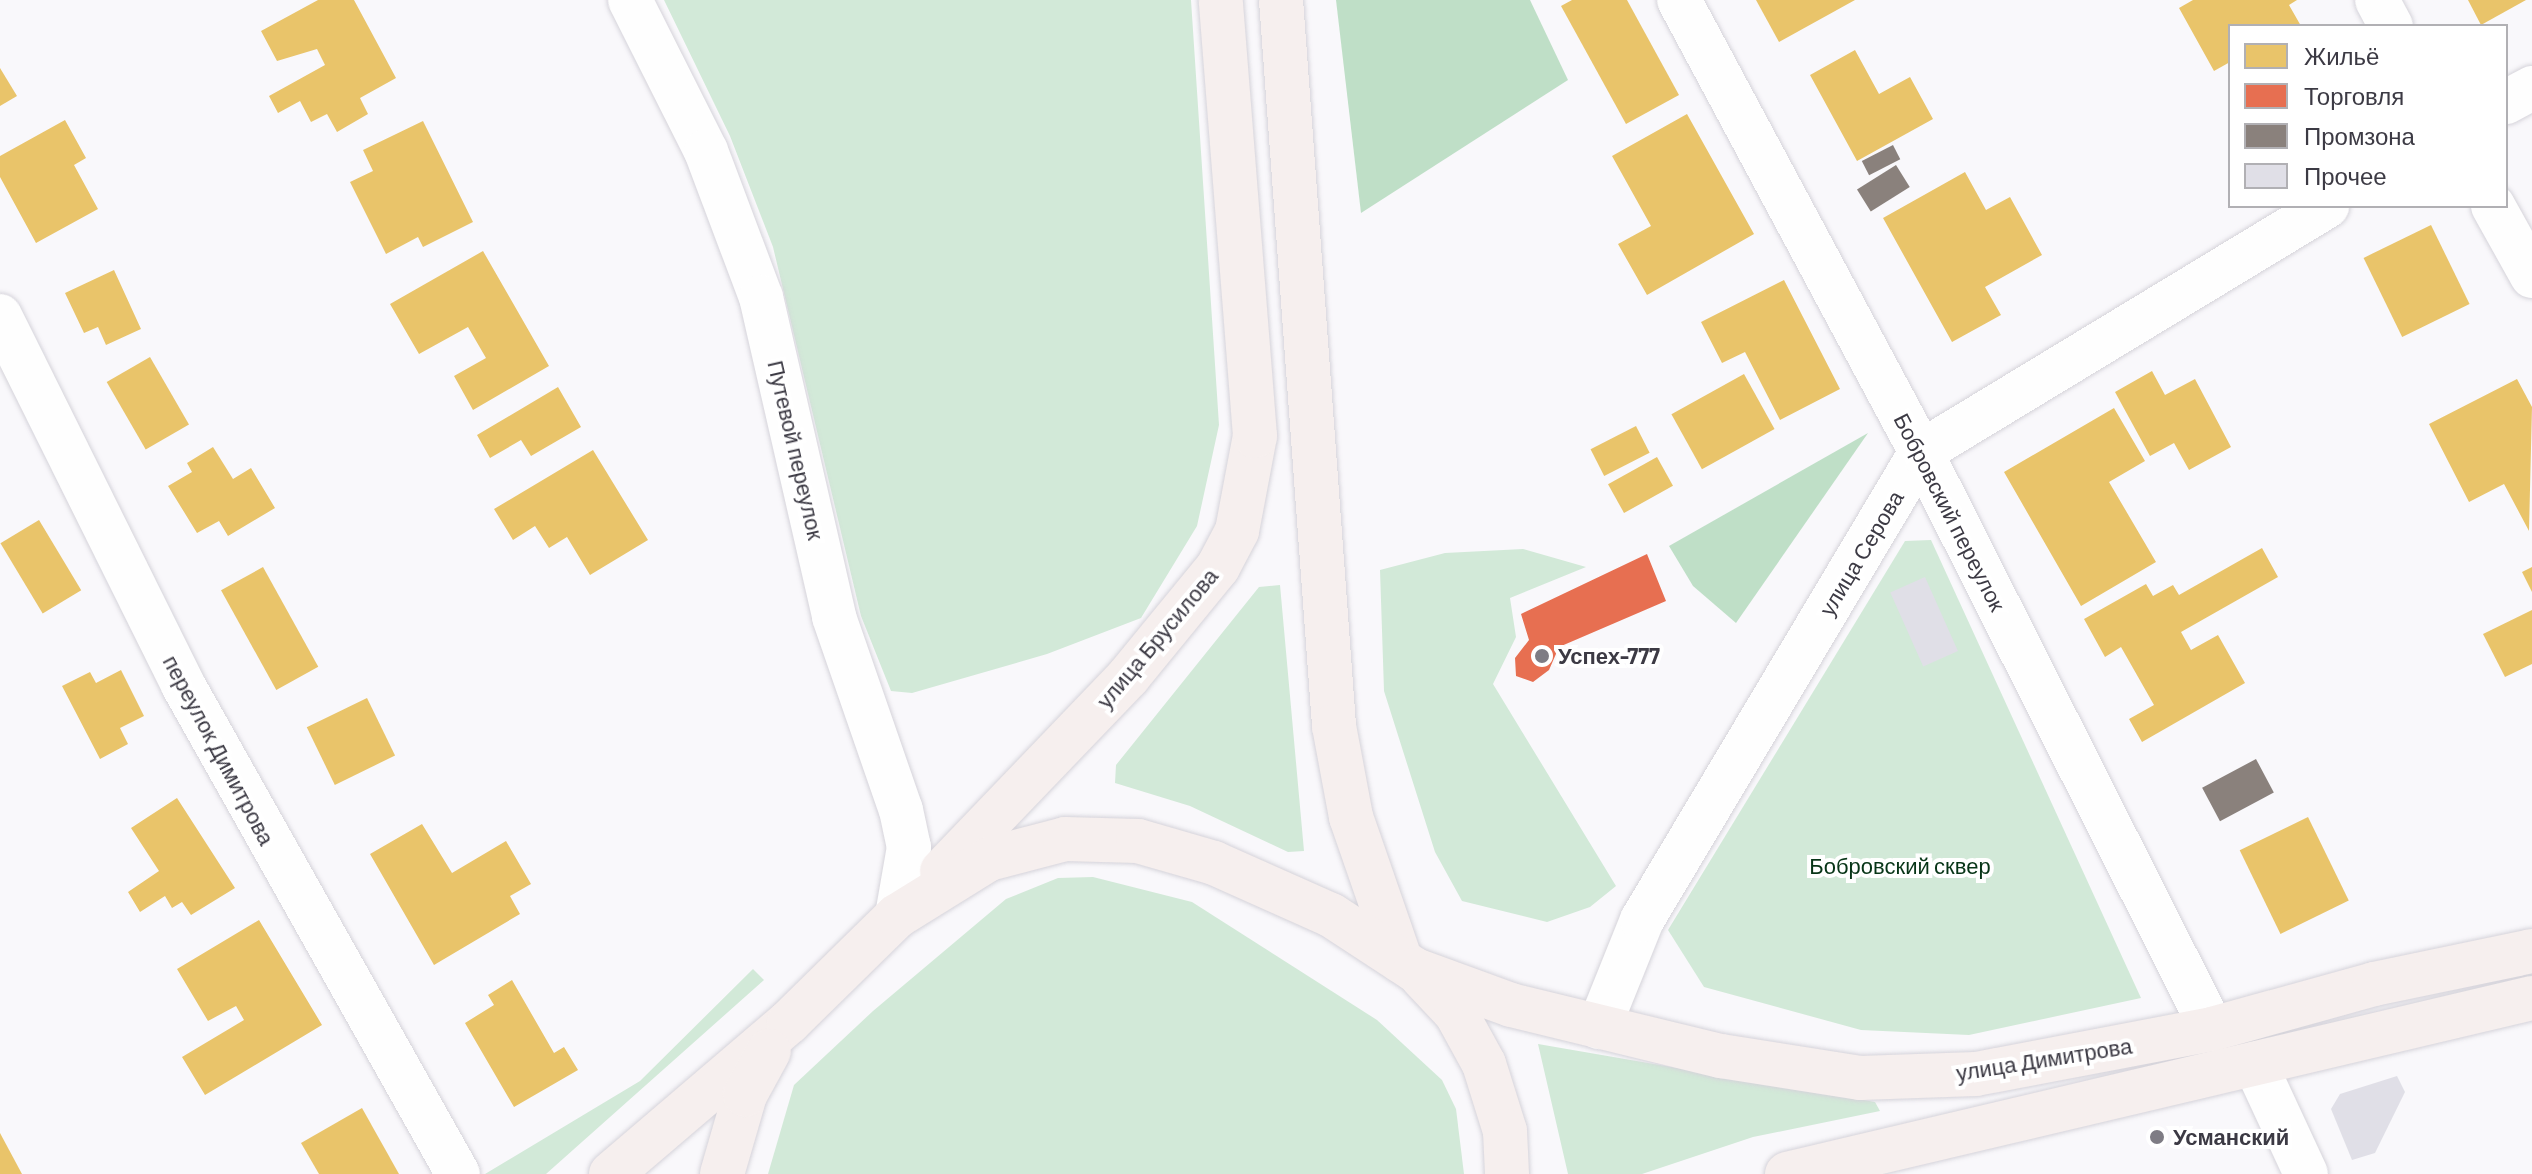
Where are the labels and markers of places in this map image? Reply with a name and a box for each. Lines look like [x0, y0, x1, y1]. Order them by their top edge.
place label: Успех-777 [1558, 643, 1660, 669]
marker: Успех-777 [1533, 647, 1551, 665]
place label: Усманский [2173, 1124, 2289, 1150]
marker: Усманский [2148, 1128, 2166, 1146]

